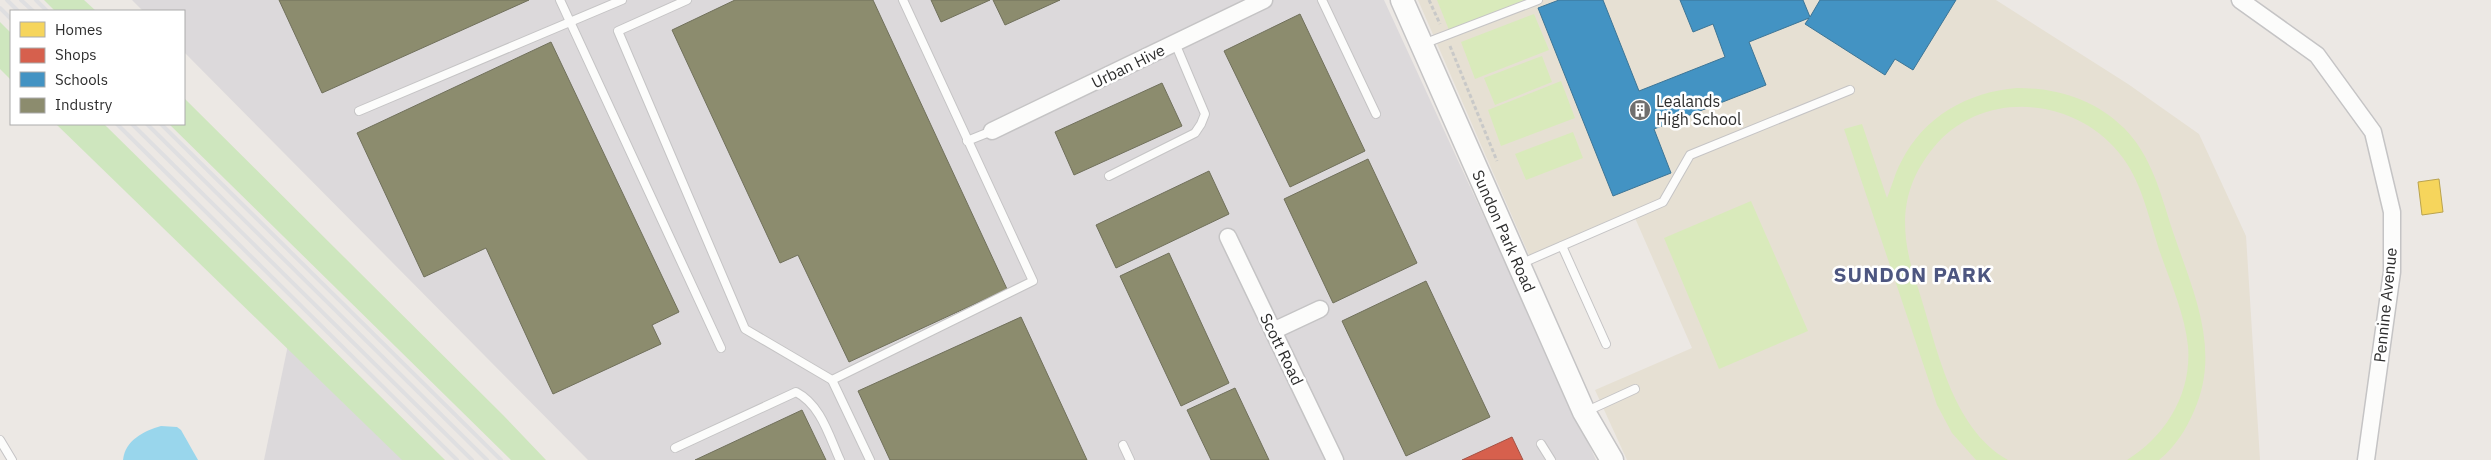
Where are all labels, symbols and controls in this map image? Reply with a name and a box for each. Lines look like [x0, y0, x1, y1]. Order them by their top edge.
legend [10, 10, 185, 125]
text: Homes [55, 20, 103, 39]
street label: Urban Hive [1088, 40, 1168, 92]
text: Shops [55, 45, 97, 64]
text: Schools [55, 70, 108, 89]
place label: Lealands High School [1656, 91, 1741, 129]
text: Industry [55, 95, 113, 114]
building icon: Lealands High School [1628, 98, 1652, 122]
street label: Sundon Park Road [1468, 167, 1540, 295]
street label: Pennine Avenue [2369, 246, 2401, 363]
district label: SUNDON PARK [1833, 260, 1993, 288]
street label: Scott Road [1256, 310, 1308, 388]

